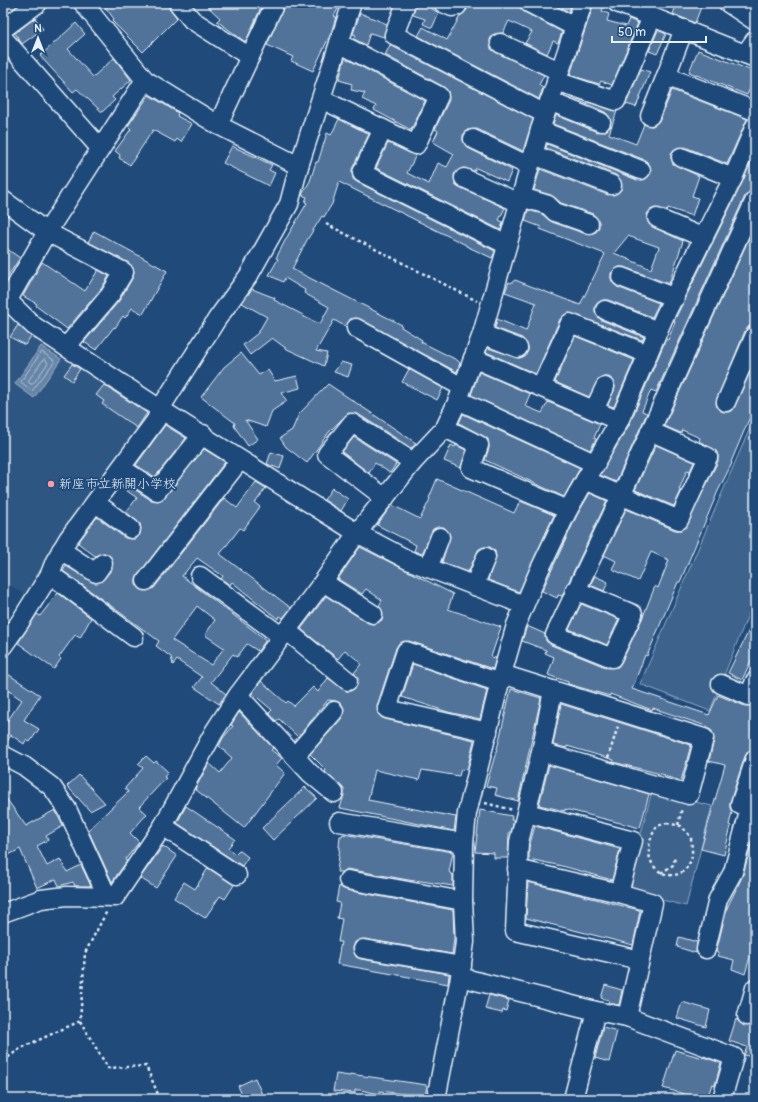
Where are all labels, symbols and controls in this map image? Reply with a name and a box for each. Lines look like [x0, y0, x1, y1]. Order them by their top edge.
north arrow [18, 18, 58, 58]
scale bar [612, 18, 706, 44]
text: N [34, 22, 42, 35]
text: 50 m [618, 25, 646, 40]
place label: 新座市立新開小学校 [59, 476, 176, 492]
marker: 新座市立新開小学校 [46, 479, 56, 489]

